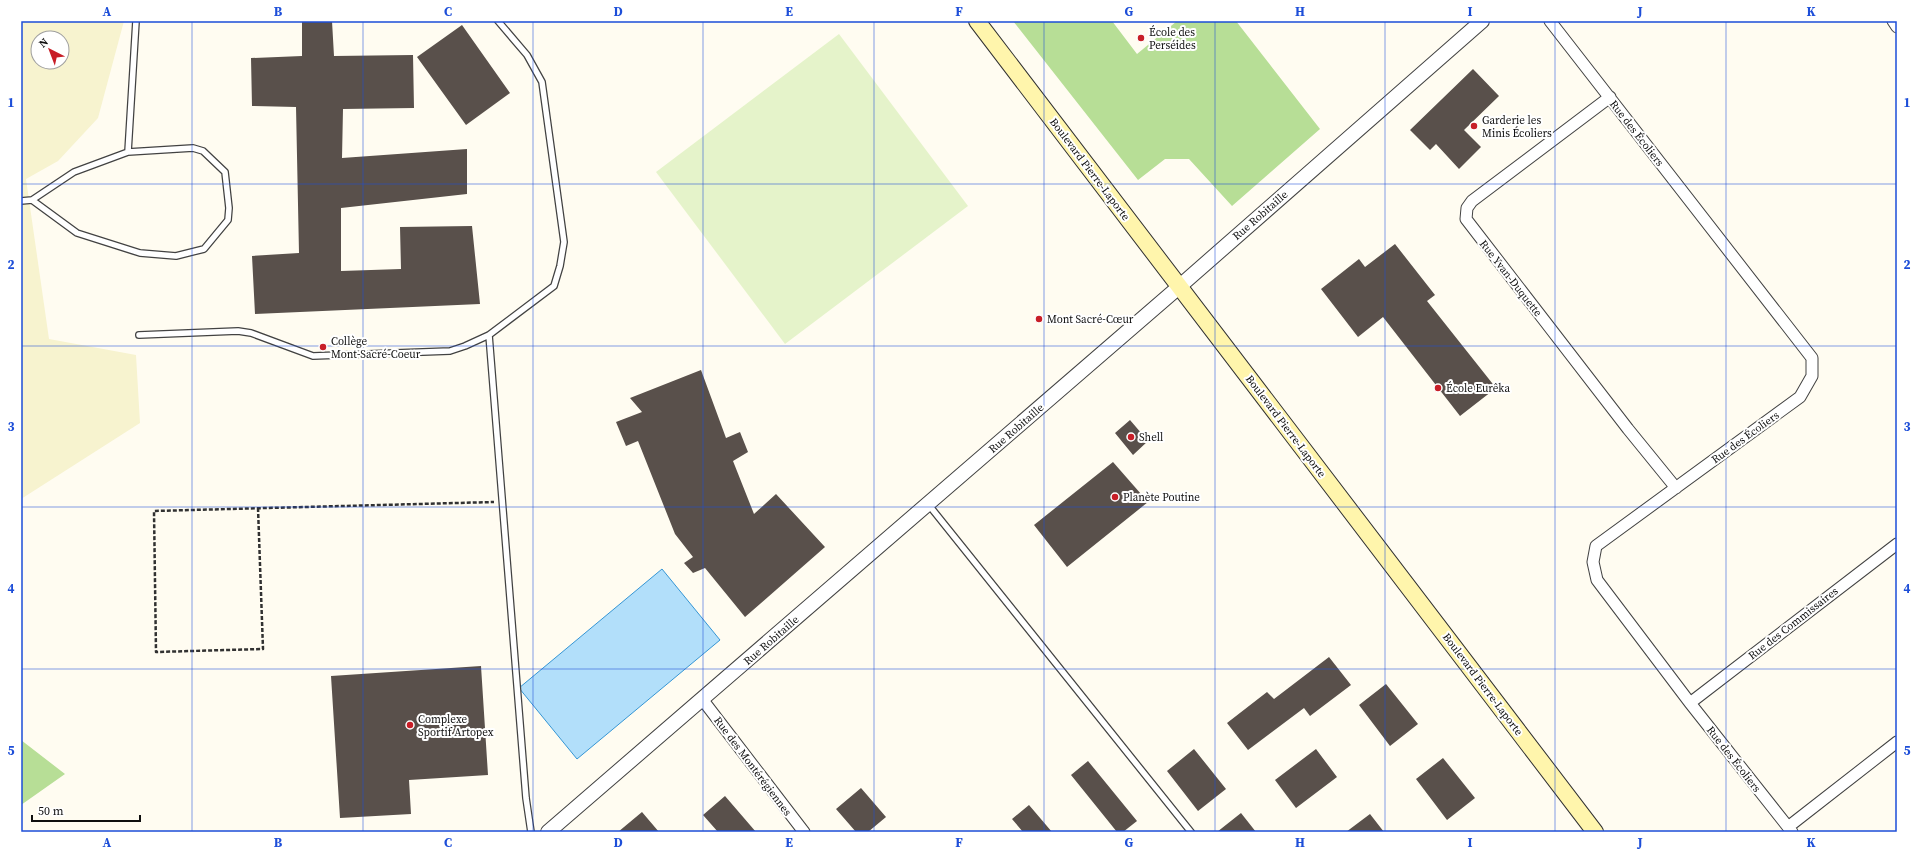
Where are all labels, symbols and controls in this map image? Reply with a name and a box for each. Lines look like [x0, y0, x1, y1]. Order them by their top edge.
text: A [103, 3, 112, 20]
text: B [274, 3, 283, 20]
text: C [444, 3, 452, 20]
text: D [613, 3, 623, 20]
text: E [785, 3, 793, 20]
text: F [955, 3, 963, 20]
text: G [1125, 3, 1134, 20]
text: H [1295, 3, 1305, 20]
text: I [1467, 3, 1473, 20]
text: J [1636, 3, 1643, 20]
text: K [1806, 3, 1816, 20]
place label: École des Perséides [1149, 25, 1196, 53]
north arrow [30, 30, 70, 70]
marker: École des Perséides [1136, 33, 1146, 43]
text: N [36, 35, 52, 51]
text: 1 [7, 94, 15, 111]
text: 1 [1903, 94, 1911, 111]
street label: Rue des Écoliers [1606, 97, 1667, 170]
place label: Garderie les Minis Écoliers [1482, 113, 1552, 141]
street label: Boulevard Pierre-Laporte [1046, 115, 1133, 224]
marker: Garderie les Minis Écoliers [1469, 121, 1479, 131]
street label: Rue Robitaille [1229, 187, 1291, 244]
street label: Rue Yvan-Duquette [1476, 237, 1546, 320]
text: 2 [7, 256, 15, 273]
text: 2 [1903, 256, 1911, 273]
place label: Mont Sacré-Cœur [1047, 312, 1134, 327]
marker: Mont Sacré-Cœur [1034, 314, 1044, 324]
place label: Collège Mont-Sacré-Coeur [331, 334, 421, 362]
marker: Collège Mont-Sacré-Coeur [318, 342, 328, 352]
street label: Boulevard Pierre-Laporte [1242, 372, 1329, 481]
place label: École Eurêka [1446, 381, 1510, 396]
marker: École Eurêka [1433, 383, 1443, 393]
street label: Rue Robitaille [985, 400, 1047, 457]
street label: Rue des Écoliers [1708, 408, 1782, 467]
text: 3 [7, 418, 15, 435]
text: 3 [1903, 418, 1911, 435]
place label: Shell [1139, 430, 1163, 445]
marker: Shell [1126, 432, 1136, 442]
place label: Planète Poutine [1123, 490, 1200, 505]
marker: Planète Poutine [1110, 492, 1120, 502]
text: 4 [7, 580, 15, 597]
text: 4 [1903, 580, 1911, 597]
street label: Rue des Commissaires [1745, 583, 1841, 663]
street label: Rue Robitaille [740, 612, 802, 669]
street label: Boulevard Pierre-Laporte [1439, 630, 1526, 739]
place label: Complexe Sportif Artopex [418, 712, 494, 740]
street label: Rue des Montérégiennes [710, 714, 795, 819]
marker: Complexe Sportif Artopex [405, 720, 415, 730]
street label: Rue des Écoliers [1703, 723, 1764, 796]
text: 5 [7, 742, 15, 759]
text: 5 [1903, 742, 1911, 759]
scale bar [32, 797, 140, 823]
text: 50 m [38, 803, 64, 819]
text: A [103, 834, 112, 851]
text: B [274, 834, 283, 851]
text: C [444, 834, 452, 851]
text: D [613, 834, 623, 851]
text: E [785, 834, 793, 851]
text: F [955, 834, 963, 851]
text: G [1125, 834, 1134, 851]
text: H [1295, 834, 1305, 851]
text: I [1467, 834, 1473, 851]
text: J [1636, 834, 1643, 851]
text: K [1806, 834, 1816, 851]

